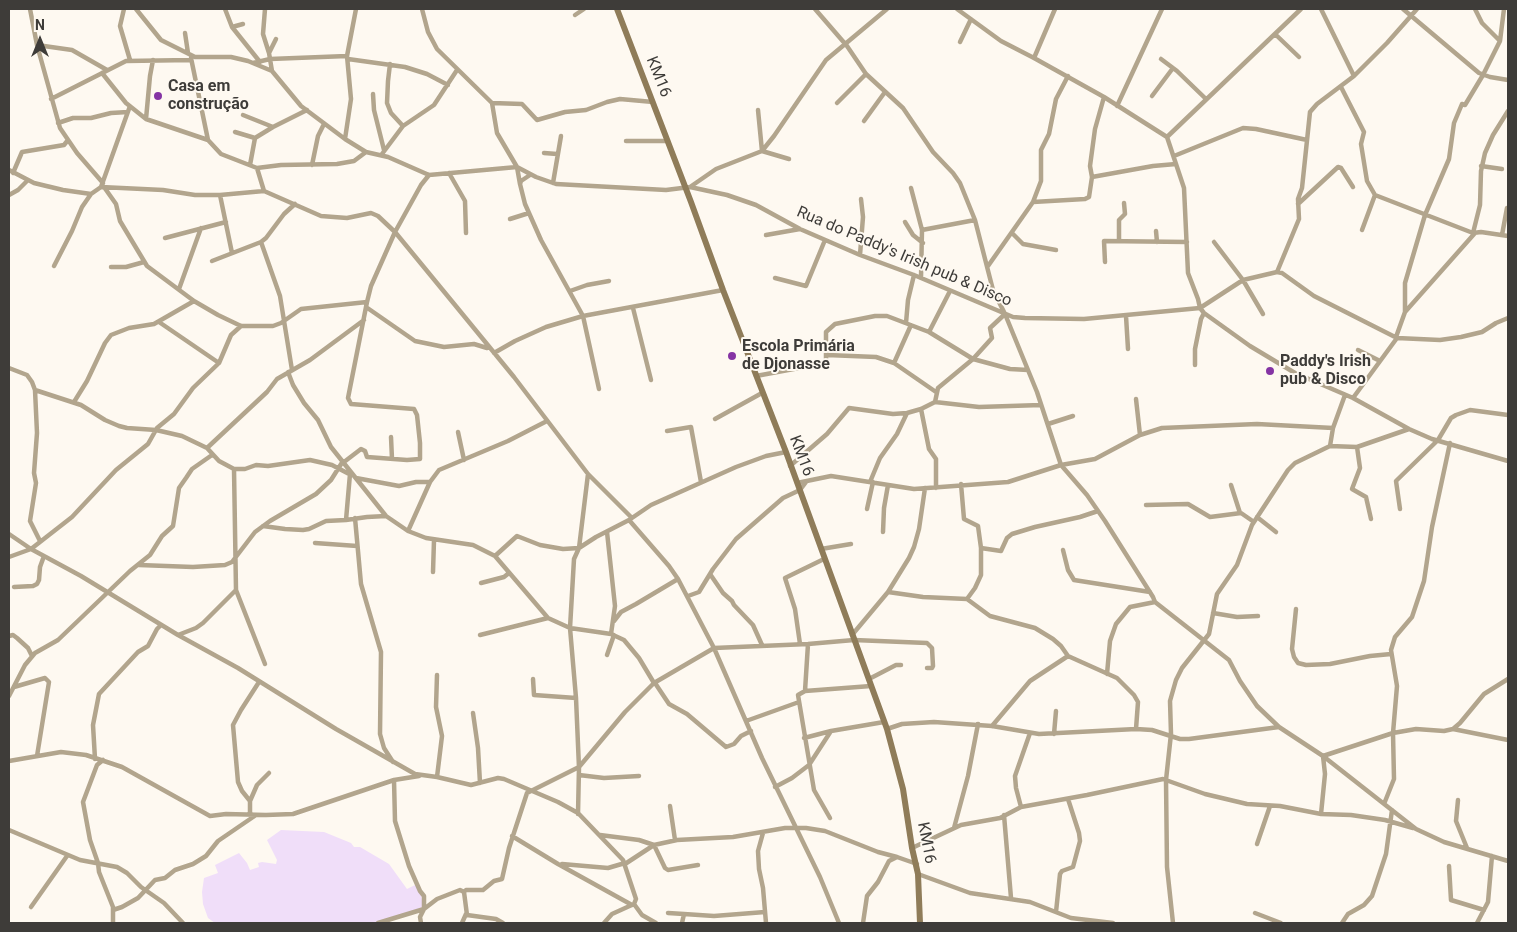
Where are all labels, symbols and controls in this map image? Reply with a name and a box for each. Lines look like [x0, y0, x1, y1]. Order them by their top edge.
north arrow [15, 15, 65, 65]
text: N [35, 17, 45, 33]
street label: KM16 [641, 54, 675, 100]
place label: Casa em construção [168, 77, 249, 115]
marker: Casa em construção [152, 90, 164, 102]
street label: Rua do Paddy's Irish pub & Disco [794, 203, 1014, 311]
place label: Escola Primária de Djonasse [742, 337, 855, 375]
marker: Escola Primária de Djonasse [726, 350, 738, 362]
place label: Paddy's Irish pub & Disco [1280, 352, 1371, 390]
marker: Paddy's Irish pub & Disco [1264, 365, 1276, 377]
street label: KM16 [785, 433, 817, 479]
street label: KM16 [913, 821, 939, 865]

